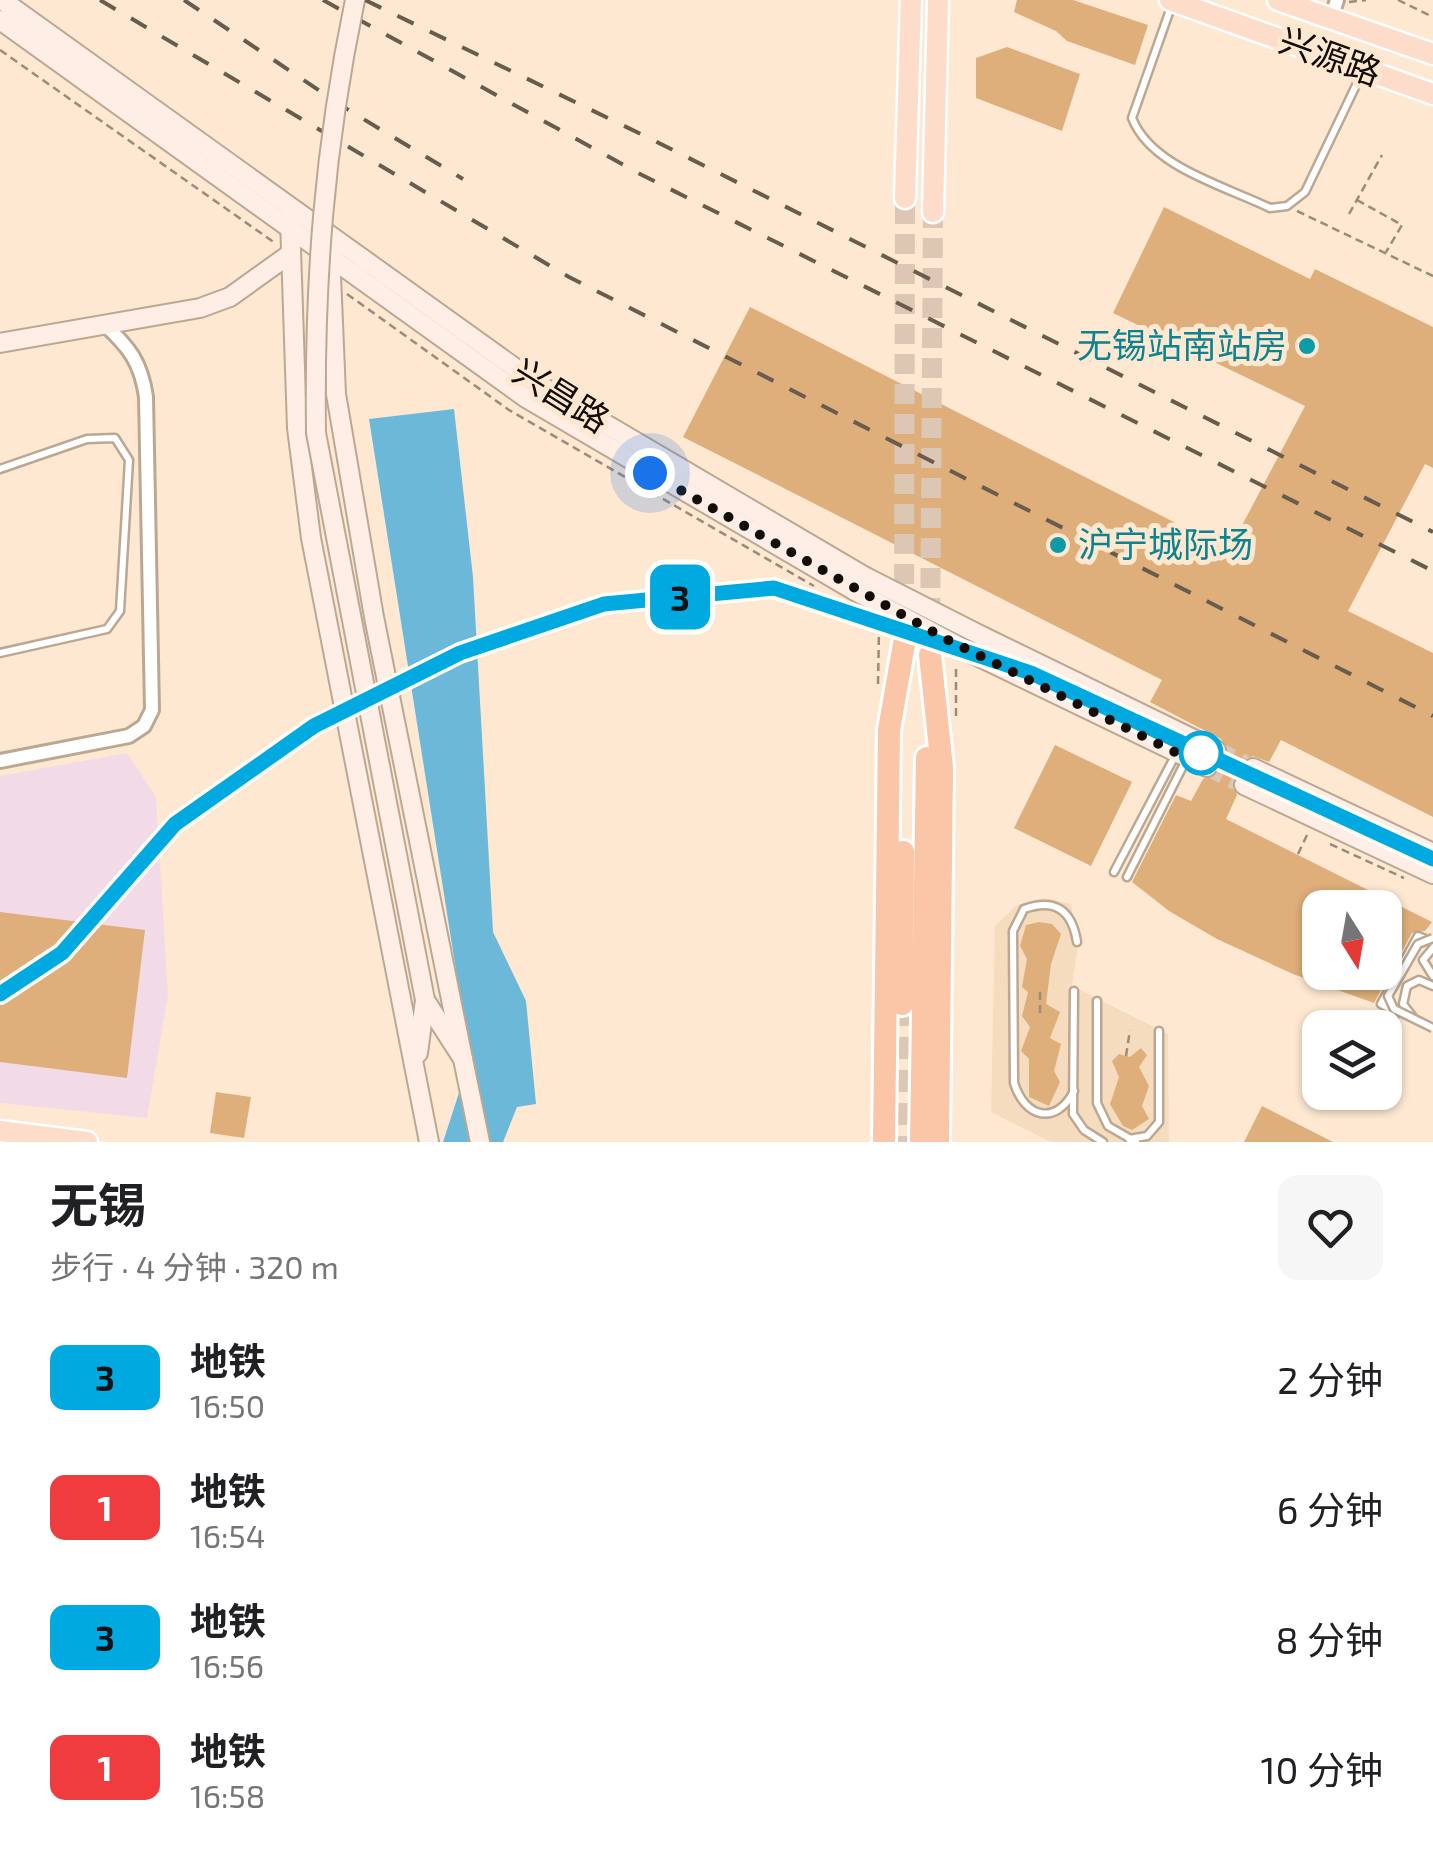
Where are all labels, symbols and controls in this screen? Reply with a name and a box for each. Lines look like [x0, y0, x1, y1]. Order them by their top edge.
street label: 兴源路 [1274, 17, 1387, 93]
place label: 无锡站南站房 [1077, 323, 1287, 365]
marker: 无锡站南站房 [1296, 335, 1318, 357]
street label: 兴昌路 [506, 349, 618, 440]
your location [625, 448, 675, 498]
place label: 沪宁城际场 [1078, 522, 1253, 564]
marker: 沪宁城际场 [1047, 534, 1069, 556]
line badge: 3 [648, 564, 712, 630]
text: 3 [670, 576, 690, 618]
unlabelled marker [1180, 732, 1222, 774]
north arrow [1302, 890, 1402, 990]
map controls [1302, 890, 1402, 1110]
button: layers [1302, 1010, 1402, 1110]
text: 无锡 [50, 1175, 146, 1233]
button: heart [1278, 1175, 1383, 1280]
text: 步行 · 4 分钟 · 320 m [50, 1247, 339, 1285]
text: 地铁 [190, 1337, 266, 1383]
text: 3 [95, 1356, 115, 1398]
text: 2 分钟 [1277, 1356, 1383, 1402]
text: 16:50 [190, 1386, 265, 1424]
text: 地铁 [190, 1467, 266, 1513]
text: 1 [97, 1486, 113, 1528]
text: 6 分钟 [1277, 1486, 1383, 1532]
text: 16:54 [190, 1516, 265, 1554]
text: 地铁 [190, 1597, 266, 1643]
text: 3 [95, 1616, 115, 1658]
text: 8 分钟 [1275, 1616, 1383, 1662]
text: 16:56 [190, 1646, 264, 1684]
text: 地铁 [190, 1727, 266, 1773]
text: 1 [97, 1746, 113, 1788]
text: 10 分钟 [1260, 1746, 1383, 1792]
text: 16:58 [190, 1776, 265, 1814]

